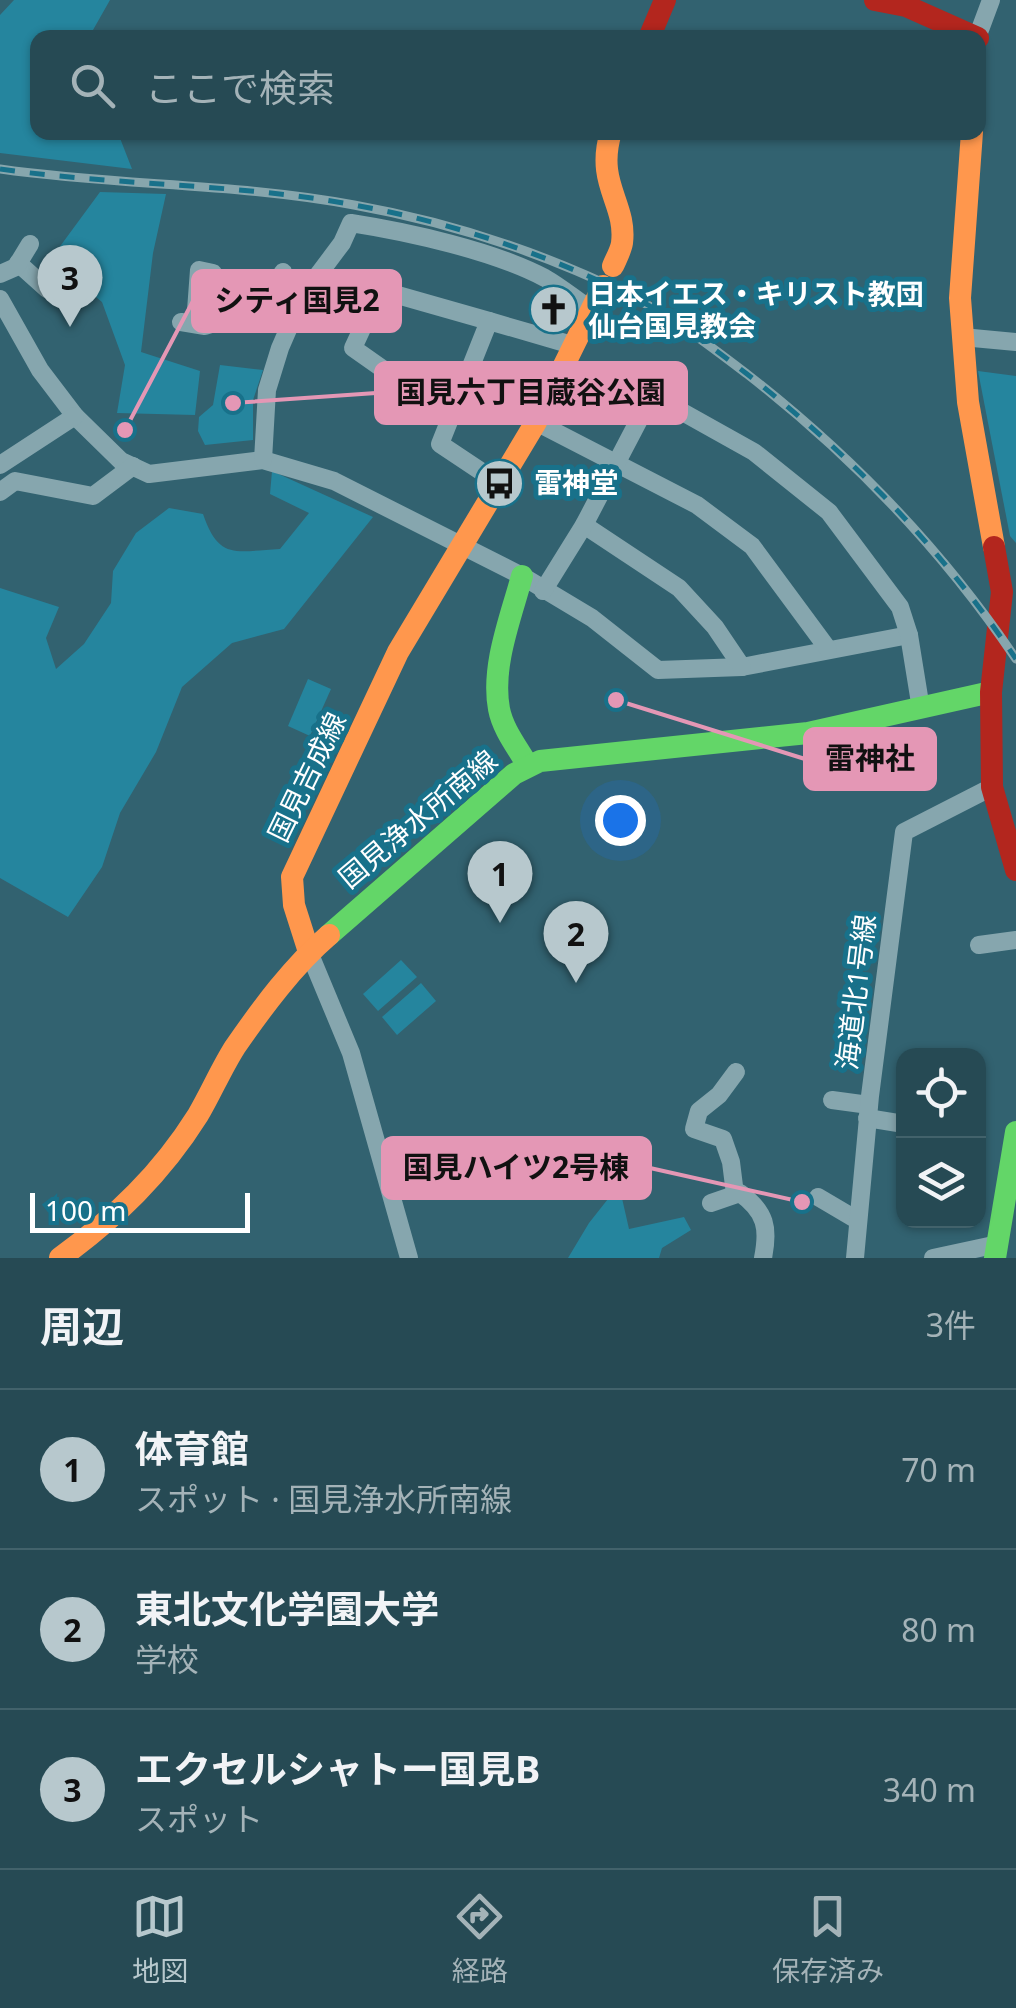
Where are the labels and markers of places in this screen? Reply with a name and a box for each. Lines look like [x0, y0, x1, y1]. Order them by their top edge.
pin: 3 [38, 245, 102, 327]
callout: シティ国見2 [193, 271, 400, 331]
place label: 日本イエス・キリスト教団 仙台国見教会 [588, 274, 924, 344]
church icon: 日本イエス・キリスト教団 仙台国見教会 [527, 284, 579, 336]
callout: 国見六丁目蔵谷公園 [376, 363, 686, 423]
bus stop icon: 雷神堂 [473, 457, 525, 509]
place label: 雷神堂 [534, 463, 618, 501]
callout: 雷神社 [805, 729, 935, 789]
pin: 1 [468, 840, 532, 923]
pin: 2 [544, 900, 608, 983]
callout: 国見ハイツ2号棟 [383, 1138, 650, 1198]

